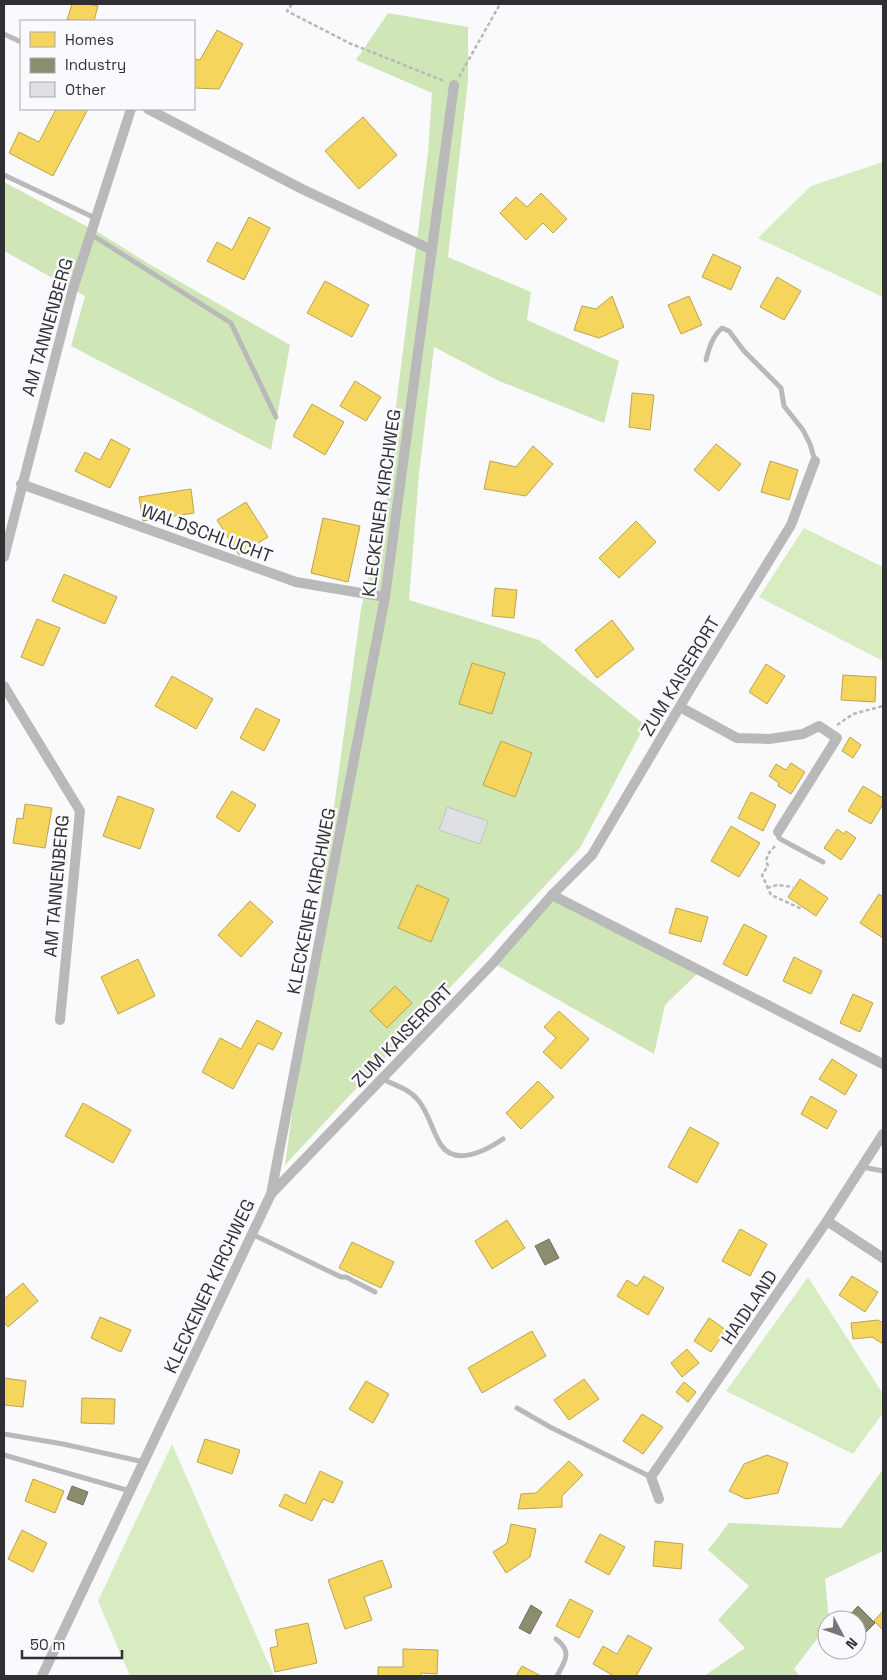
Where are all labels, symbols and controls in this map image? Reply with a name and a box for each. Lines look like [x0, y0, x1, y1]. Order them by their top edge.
legend [20, 20, 195, 110]
text: Homes [65, 30, 114, 49]
text: Industry [65, 55, 126, 74]
text: Other [65, 80, 106, 99]
street label: AM TANNENBERG [16, 255, 78, 399]
street label: KLECKENER KIRCHWEG [356, 408, 406, 598]
street label: WALDSCHLUCHT [138, 499, 276, 568]
street label: ZUM KAISERORT [635, 612, 725, 740]
street label: KLECKENER KIRCHWEG [282, 806, 340, 996]
street label: AM TANNENBERG [38, 814, 74, 958]
street label: ZUM KAISERORT [347, 978, 458, 1092]
street label: KLECKENER KIRCHWEG [159, 1195, 259, 1377]
street label: HAIDLAND [716, 1266, 782, 1348]
north arrow [817, 1610, 867, 1660]
scale bar [22, 1628, 122, 1660]
text: N [842, 1634, 862, 1653]
text: 50 m [30, 1635, 65, 1654]

